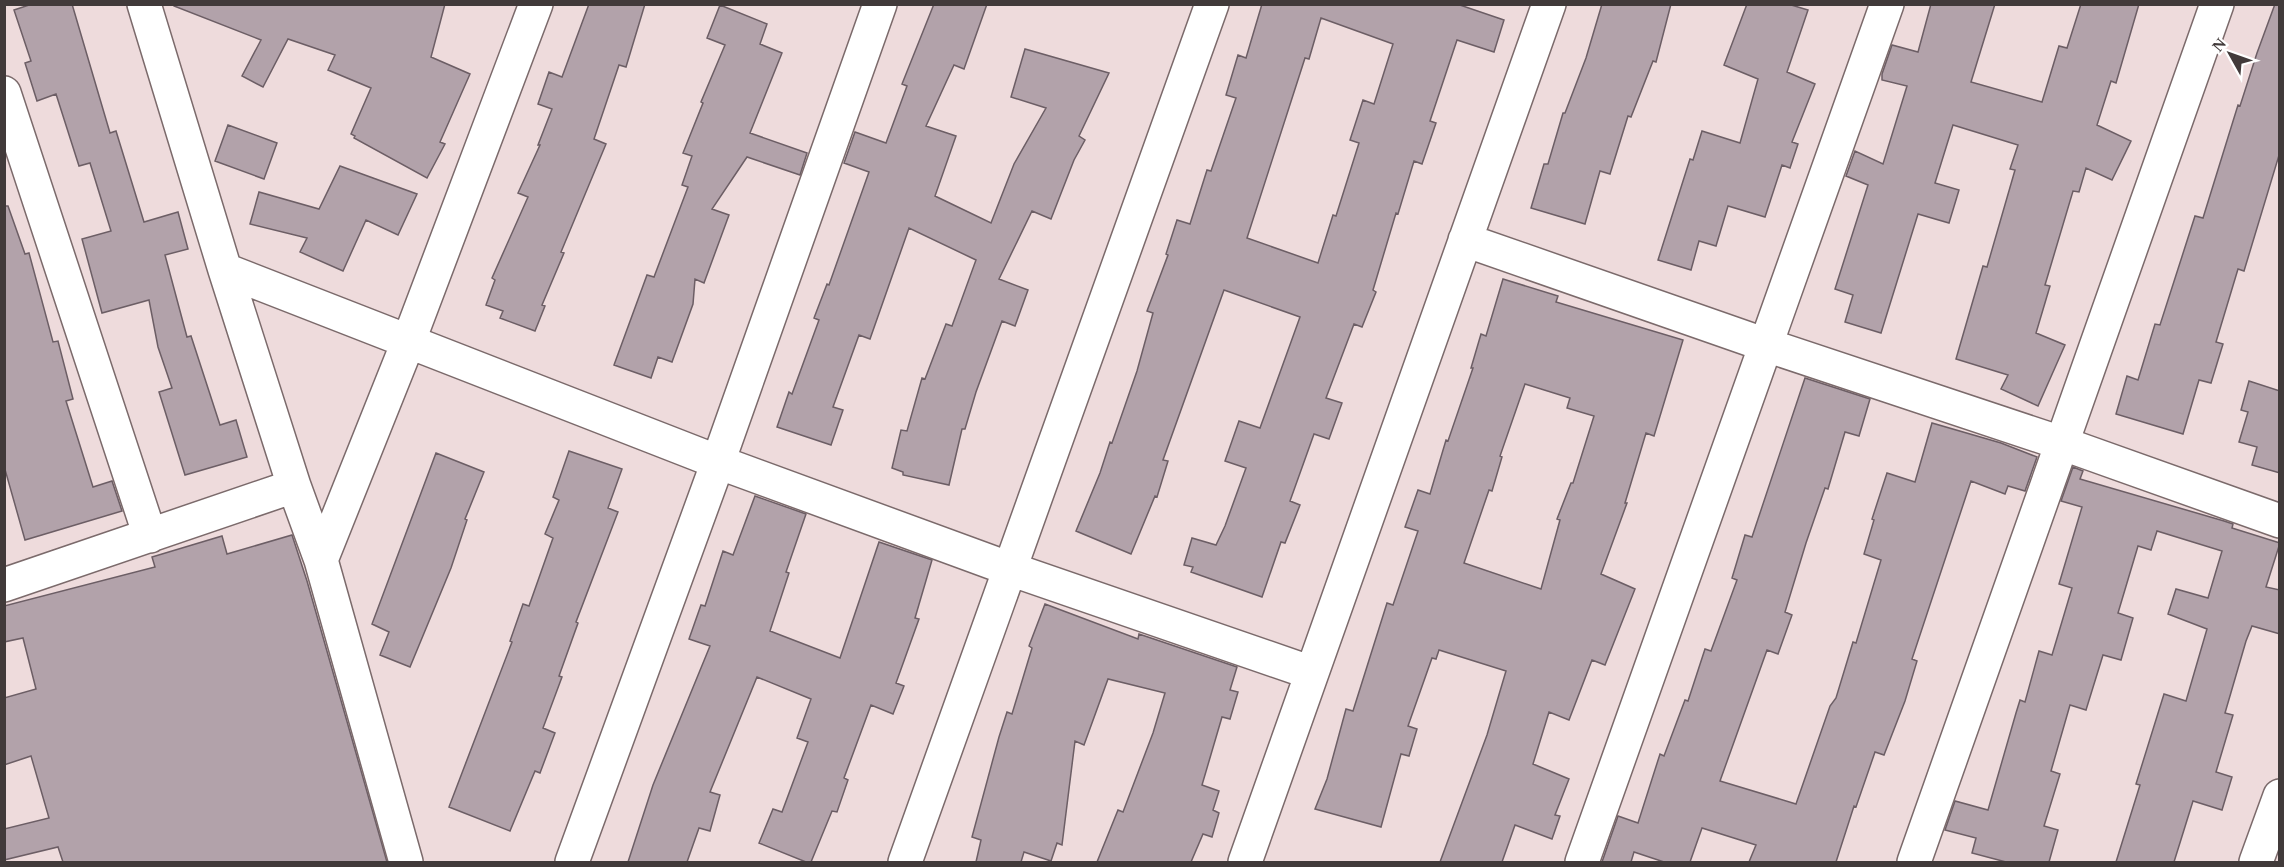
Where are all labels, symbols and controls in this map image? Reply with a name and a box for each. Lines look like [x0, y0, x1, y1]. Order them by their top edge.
north arrow [2200, 24, 2260, 84]
text: N [2209, 34, 2229, 55]

